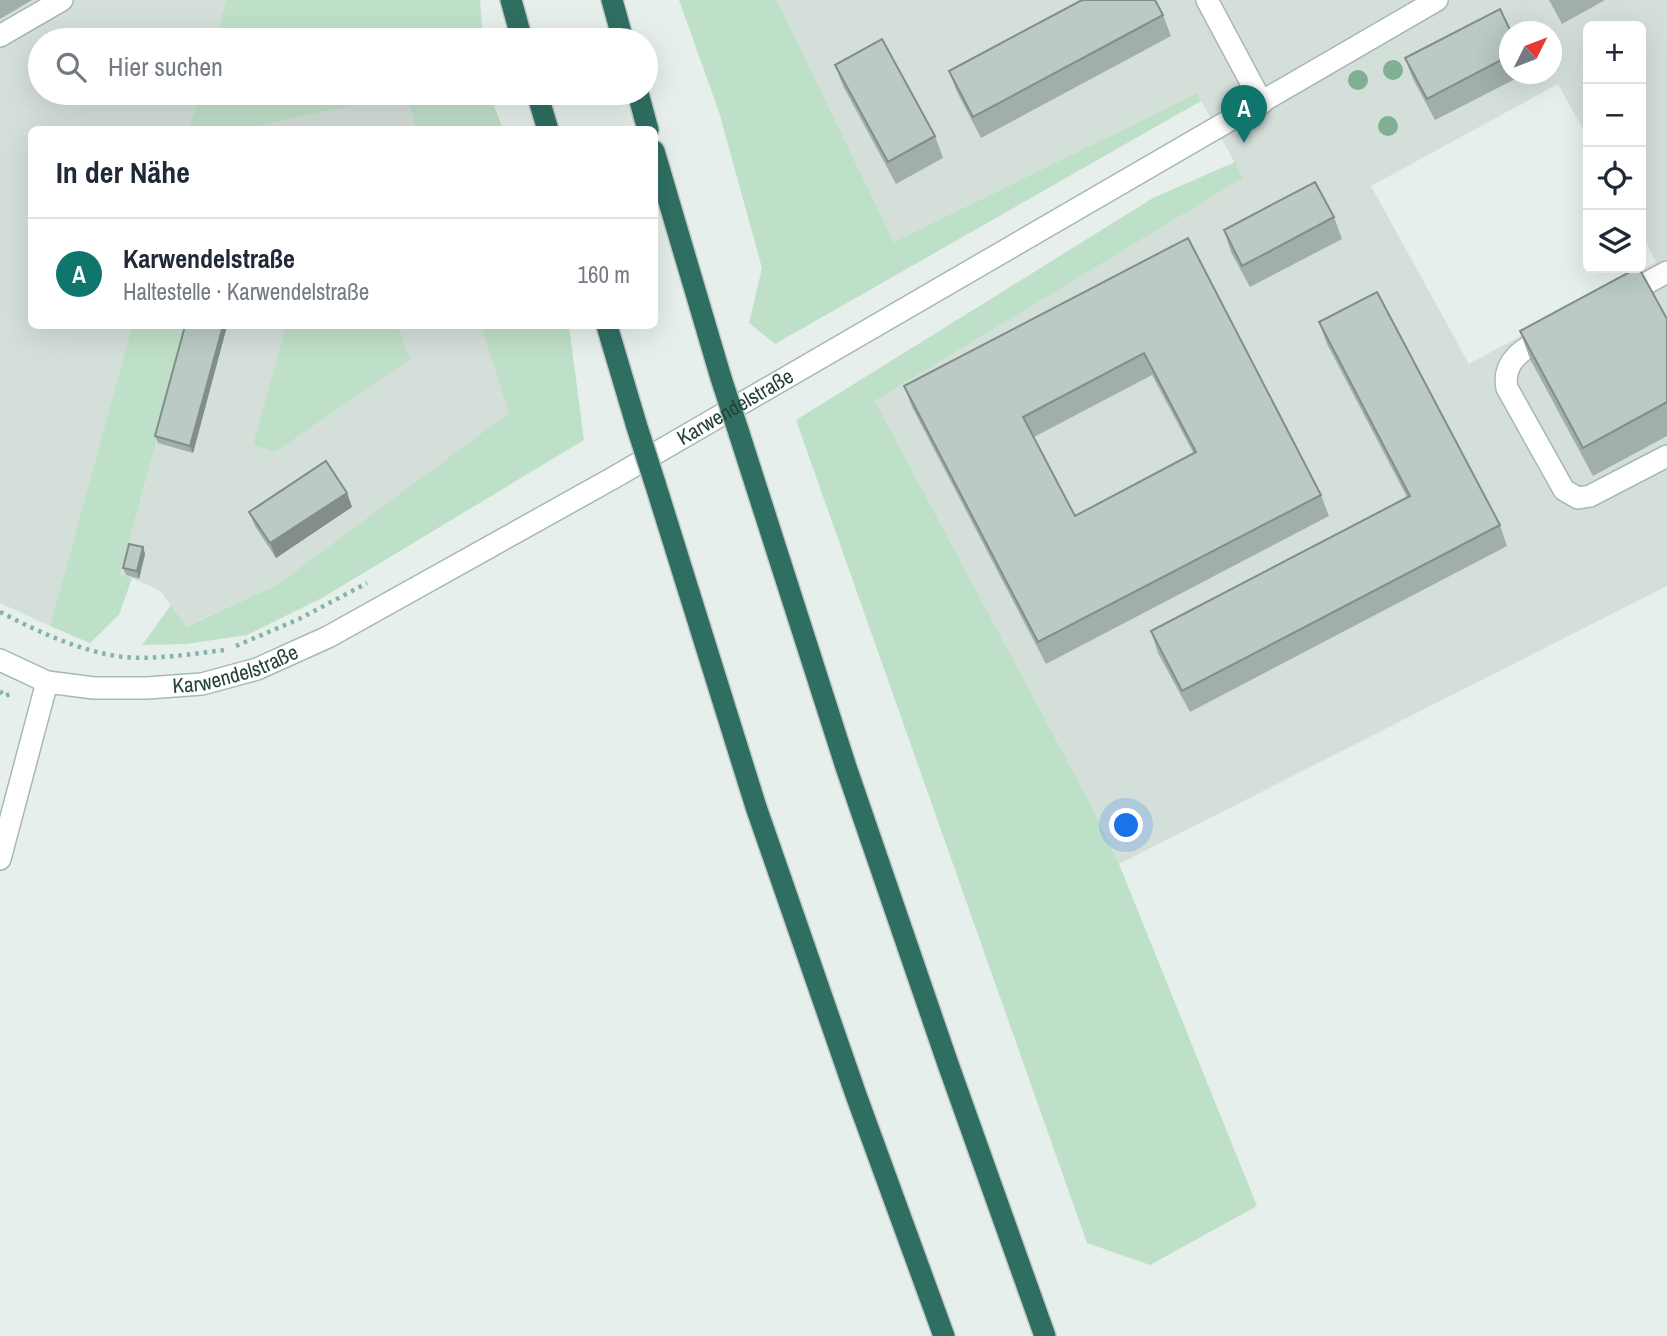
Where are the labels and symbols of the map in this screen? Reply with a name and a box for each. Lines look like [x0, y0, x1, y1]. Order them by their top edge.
north arrow [1499, 21, 1562, 84]
pin: A [1221, 85, 1267, 143]
street label: Karwendelstraße [671, 361, 799, 452]
street label: Karwendelstraße [171, 637, 303, 700]
your location [1109, 808, 1143, 842]

